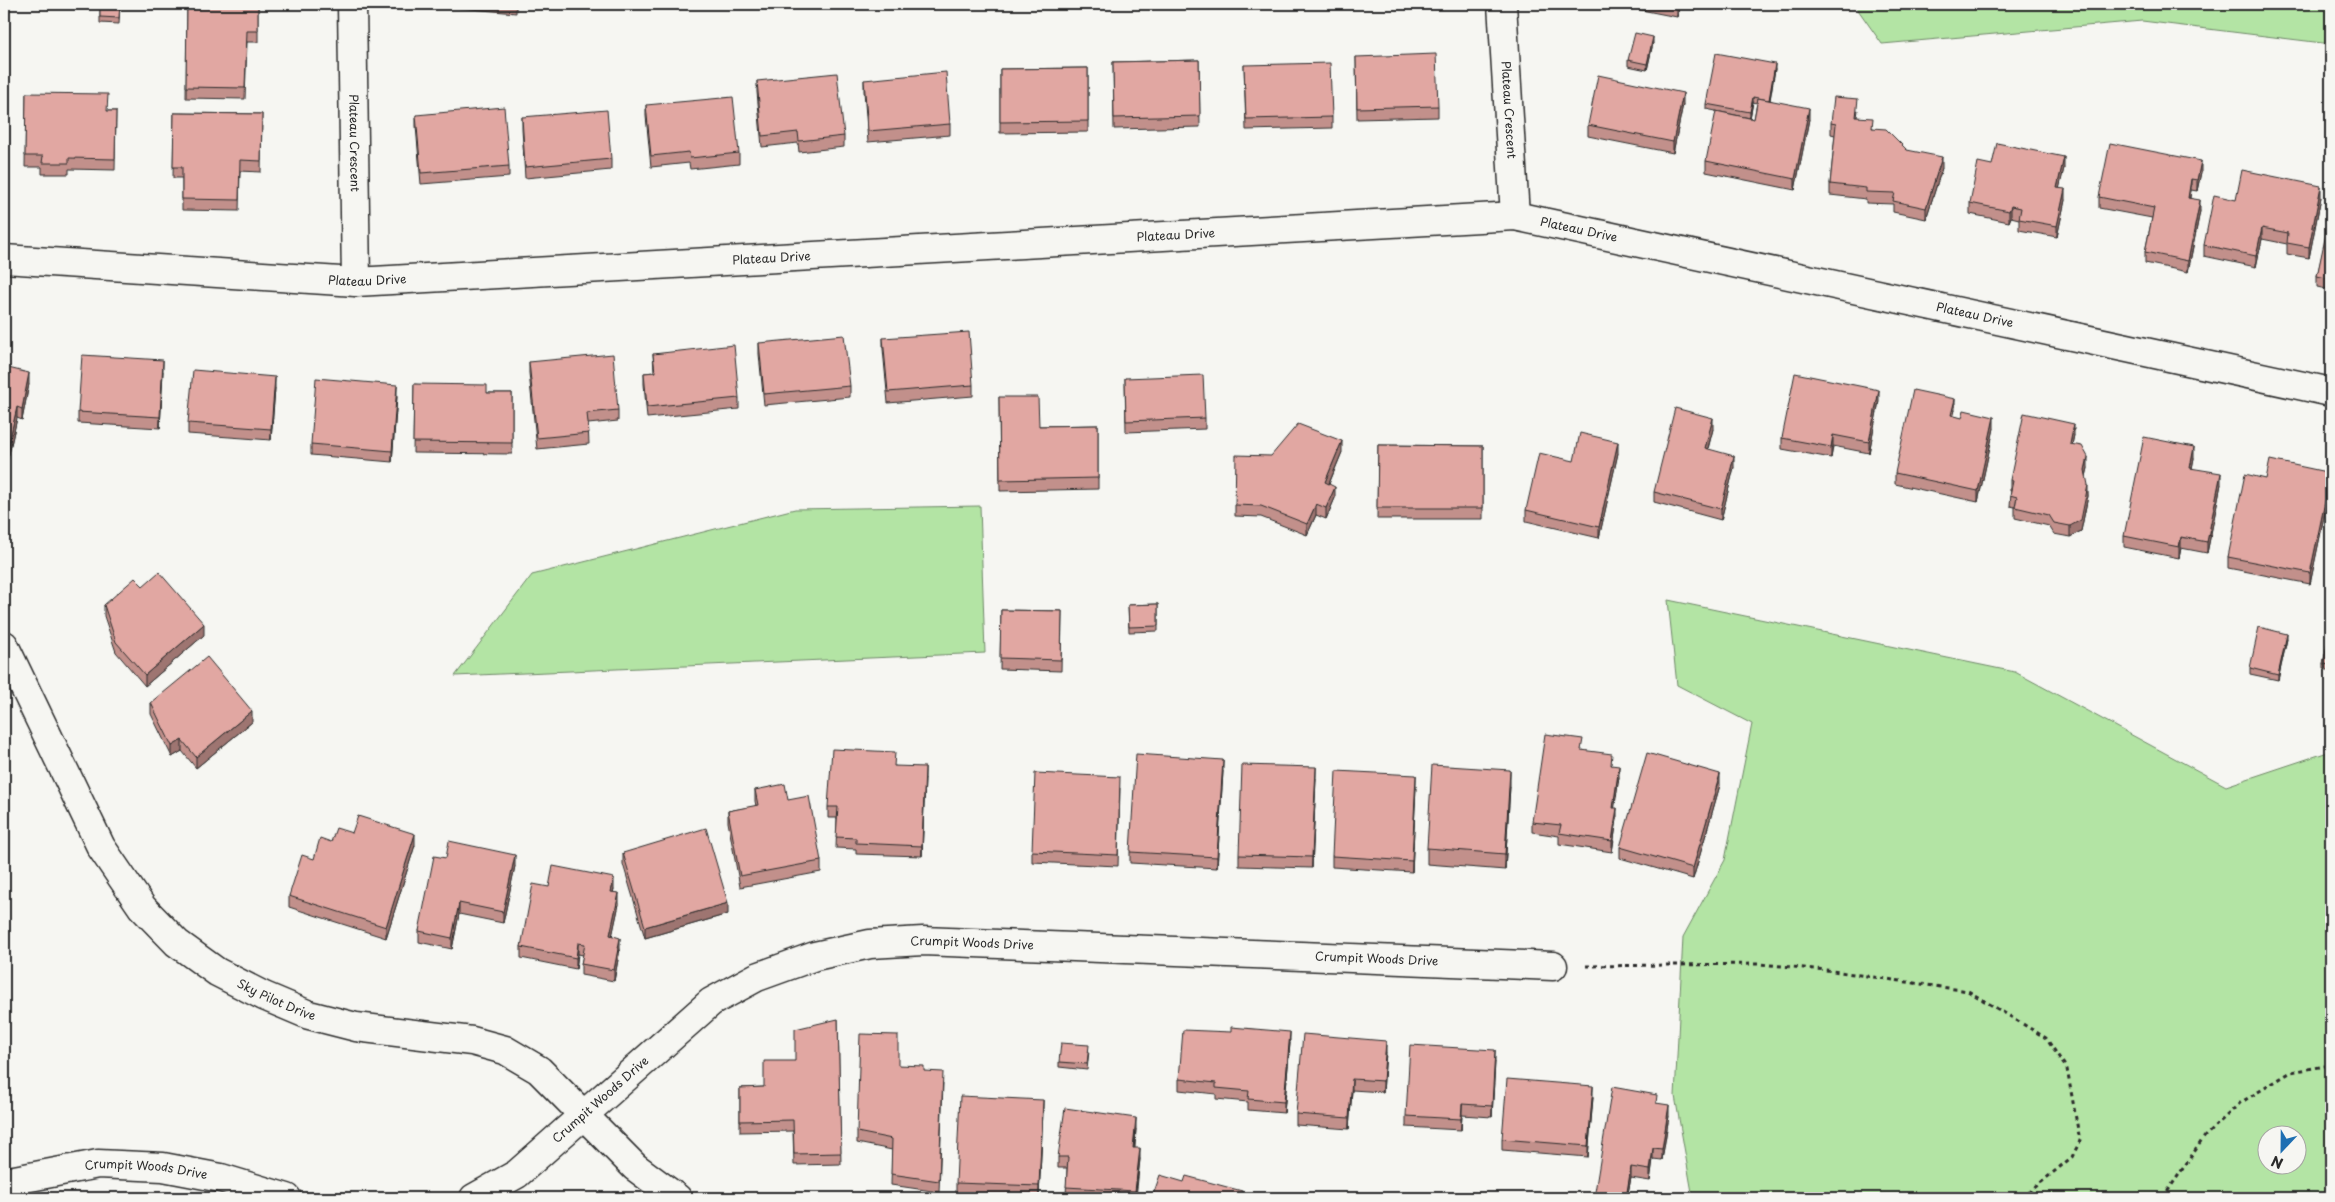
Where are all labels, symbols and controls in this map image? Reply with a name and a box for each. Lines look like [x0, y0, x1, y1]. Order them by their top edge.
street label: Plateau Crescent [1498, 60, 1521, 159]
street label: Plateau Crescent [345, 94, 365, 192]
street label: Plateau Drive [1539, 212, 1620, 246]
street label: Plateau Drive [1136, 223, 1216, 246]
street label: Plateau Drive [732, 246, 812, 269]
street label: Plateau Drive [327, 269, 407, 290]
street label: Plateau Drive [1935, 297, 2016, 331]
street label: Crumpit Woods Drive [910, 931, 1034, 953]
street label: Crumpit Woods Drive [1315, 947, 1439, 969]
street label: Sky Pilot Drive [234, 974, 318, 1024]
street label: Crumpit Woods Drive [548, 1051, 652, 1147]
north arrow [2258, 1124, 2308, 1174]
text: N [2268, 1151, 2286, 1174]
street label: Crumpit Woods Drive [83, 1154, 209, 1183]

